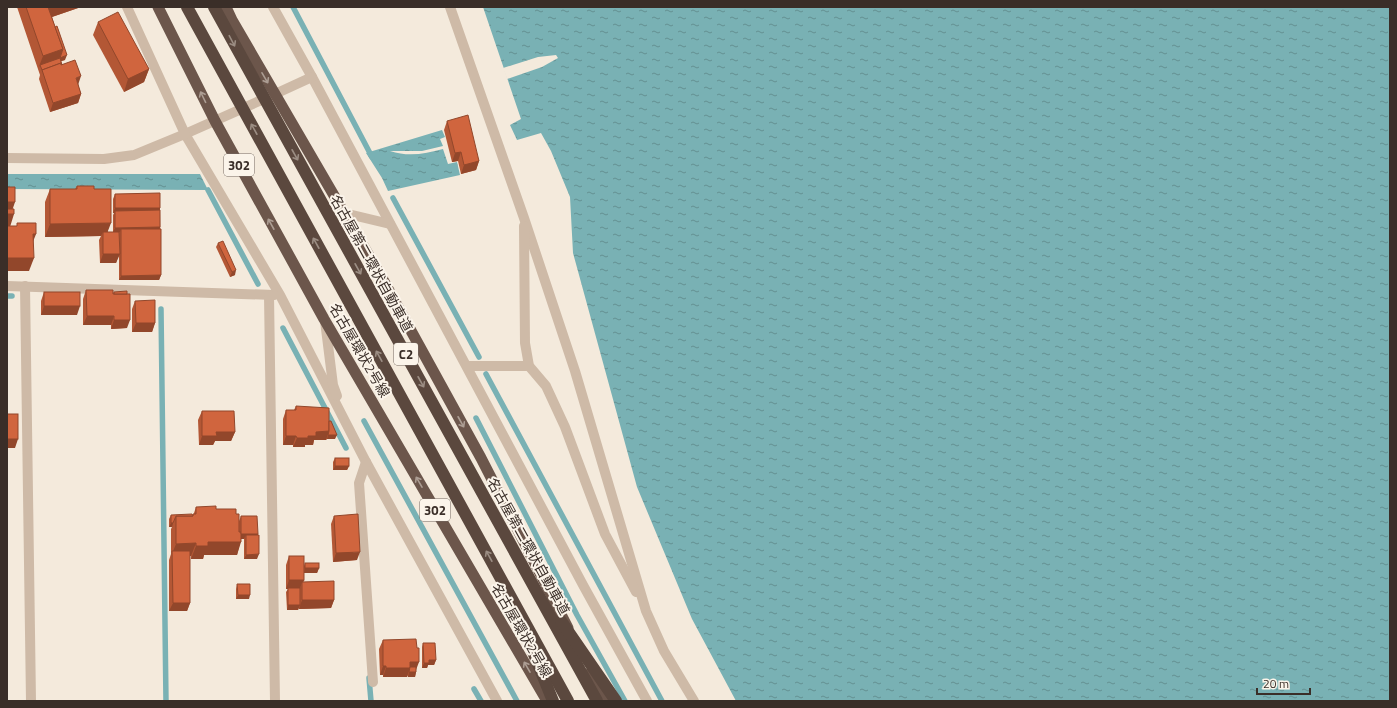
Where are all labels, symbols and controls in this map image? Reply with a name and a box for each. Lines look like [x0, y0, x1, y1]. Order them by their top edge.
one-way arrow [229, 35, 236, 47]
one-way arrow [261, 72, 269, 84]
one-way arrow [199, 92, 206, 104]
one-way arrow [249, 123, 257, 135]
one-way arrow [292, 149, 299, 161]
road number: 302 [224, 154, 254, 176]
street label: 名古屋第二環状自動車道 [325, 191, 419, 335]
one-way arrow [267, 218, 275, 230]
one-way arrow [312, 237, 320, 249]
one-way arrow [355, 263, 363, 275]
street label: 名古屋環状2号線 [324, 299, 396, 401]
road number: C2 [394, 343, 418, 365]
one-way arrow [375, 351, 382, 363]
one-way arrow [418, 376, 426, 388]
one-way arrow [457, 416, 465, 428]
street label: 名古屋第二環状自動車道 [482, 474, 576, 618]
one-way arrow [415, 476, 423, 488]
road number: 302 [420, 499, 450, 521]
one-way arrow [484, 550, 492, 562]
street label: 名古屋環状2号線 [486, 579, 558, 681]
one-way arrow [522, 661, 530, 673]
scale bar [1257, 670, 1310, 696]
text: 20 m [1263, 674, 1289, 693]

